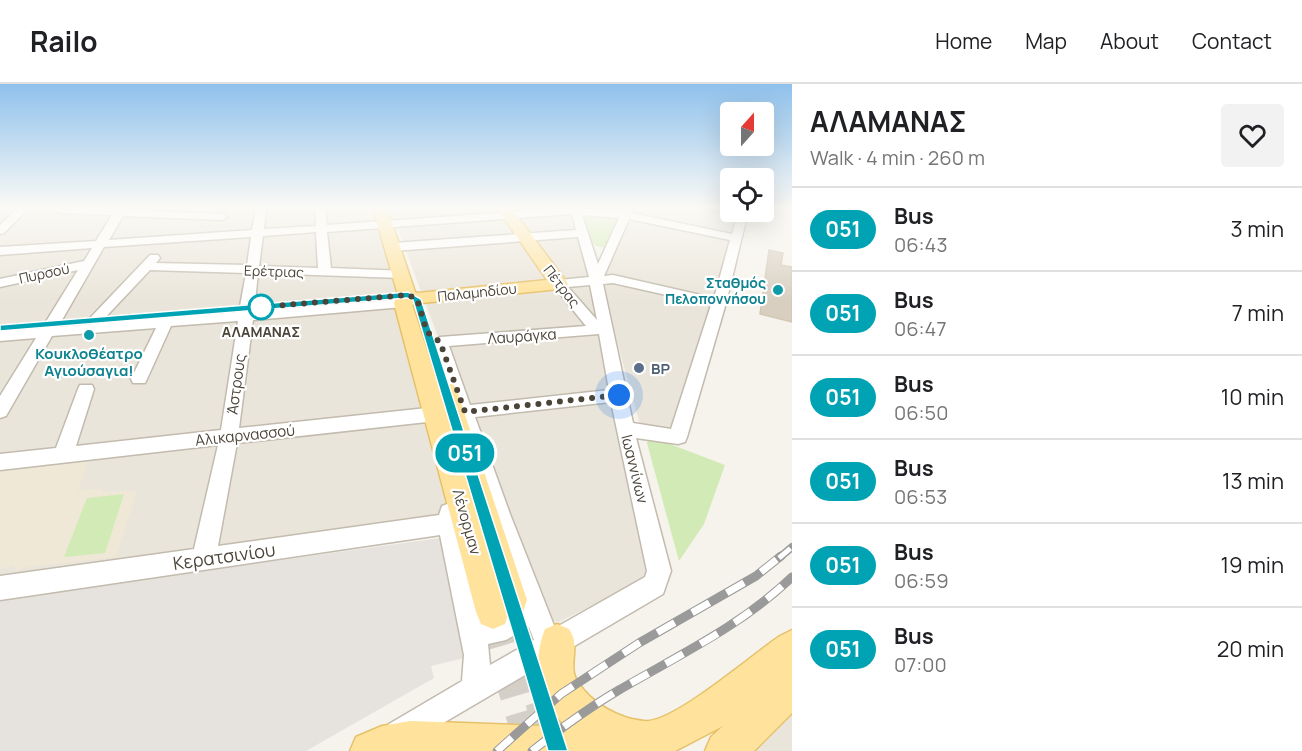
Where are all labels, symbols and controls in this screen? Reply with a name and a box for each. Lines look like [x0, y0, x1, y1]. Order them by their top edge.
text: Railo [30, 22, 98, 60]
text: Home [935, 27, 992, 55]
text: Map [1025, 27, 1067, 55]
text: About [1100, 27, 1159, 55]
text: Contact [1192, 27, 1272, 55]
north arrow [720, 102, 774, 156]
map controls [720, 102, 774, 222]
text: ΑΛΑΜΑΝΑΣ [810, 102, 967, 140]
button: heart [1221, 104, 1284, 167]
text: Walk · 4 min · 260 m [810, 144, 985, 171]
button: locate [720, 168, 774, 222]
text: Bus [894, 201, 934, 231]
text: 3 min [1231, 214, 1284, 244]
text: 051 [825, 215, 861, 243]
text: 06:43 [894, 231, 947, 258]
street label: Πυρσού [17, 258, 71, 288]
street label: Ερέτριας [244, 260, 305, 282]
street label: Πέτρας [540, 261, 585, 311]
place label: Σταθμός Πελοποννήσου [665, 273, 766, 308]
street label: Παλαμηδίου [436, 278, 518, 306]
marker: Σταθμός Πελοποννήσου [771, 283, 785, 297]
text: Bus [894, 285, 934, 315]
marker: ΑΛΑΜΑΝΑΣ [248, 294, 274, 320]
text: 7 min [1232, 298, 1284, 328]
text: 051 [825, 299, 861, 327]
text: 06:47 [894, 315, 946, 342]
place label: ΑΛΑΜΑΝΑΣ [222, 322, 300, 341]
street label: Λαυράγκα [487, 323, 557, 349]
marker: Κουκλοθέατρο Αγιούσαγια! [82, 328, 96, 342]
place label: Κουκλοθέατρο Αγιούσαγια! [35, 343, 143, 381]
street label: Άστρους [221, 352, 251, 416]
place label: BP [651, 358, 670, 379]
marker: BP [632, 361, 646, 375]
text: Bus [894, 369, 934, 399]
your location [604, 380, 634, 410]
text: 10 min [1221, 382, 1284, 412]
text: 051 [825, 383, 861, 411]
text: 06:50 [894, 399, 948, 426]
street label: Αλικαρνασσού [194, 419, 296, 451]
street label: Ιωαννίνων [616, 432, 654, 506]
line badge: 051 [430, 434, 500, 472]
text: 051 [447, 439, 483, 467]
text: Bus [894, 453, 934, 483]
text: 13 min [1222, 466, 1284, 496]
text: 051 [825, 467, 861, 495]
text: 06:53 [894, 483, 947, 510]
street label: Λένορμαν [448, 487, 486, 558]
street label: Κερατσινίου [171, 537, 277, 575]
text: Bus [894, 537, 934, 567]
text: 19 min [1221, 550, 1284, 580]
text: 051 [825, 551, 861, 579]
text: 06:59 [894, 567, 949, 594]
text: Bus [894, 621, 934, 651]
text: 20 min [1217, 634, 1284, 664]
text: 051 [825, 635, 861, 663]
text: 07:00 [894, 651, 947, 678]

